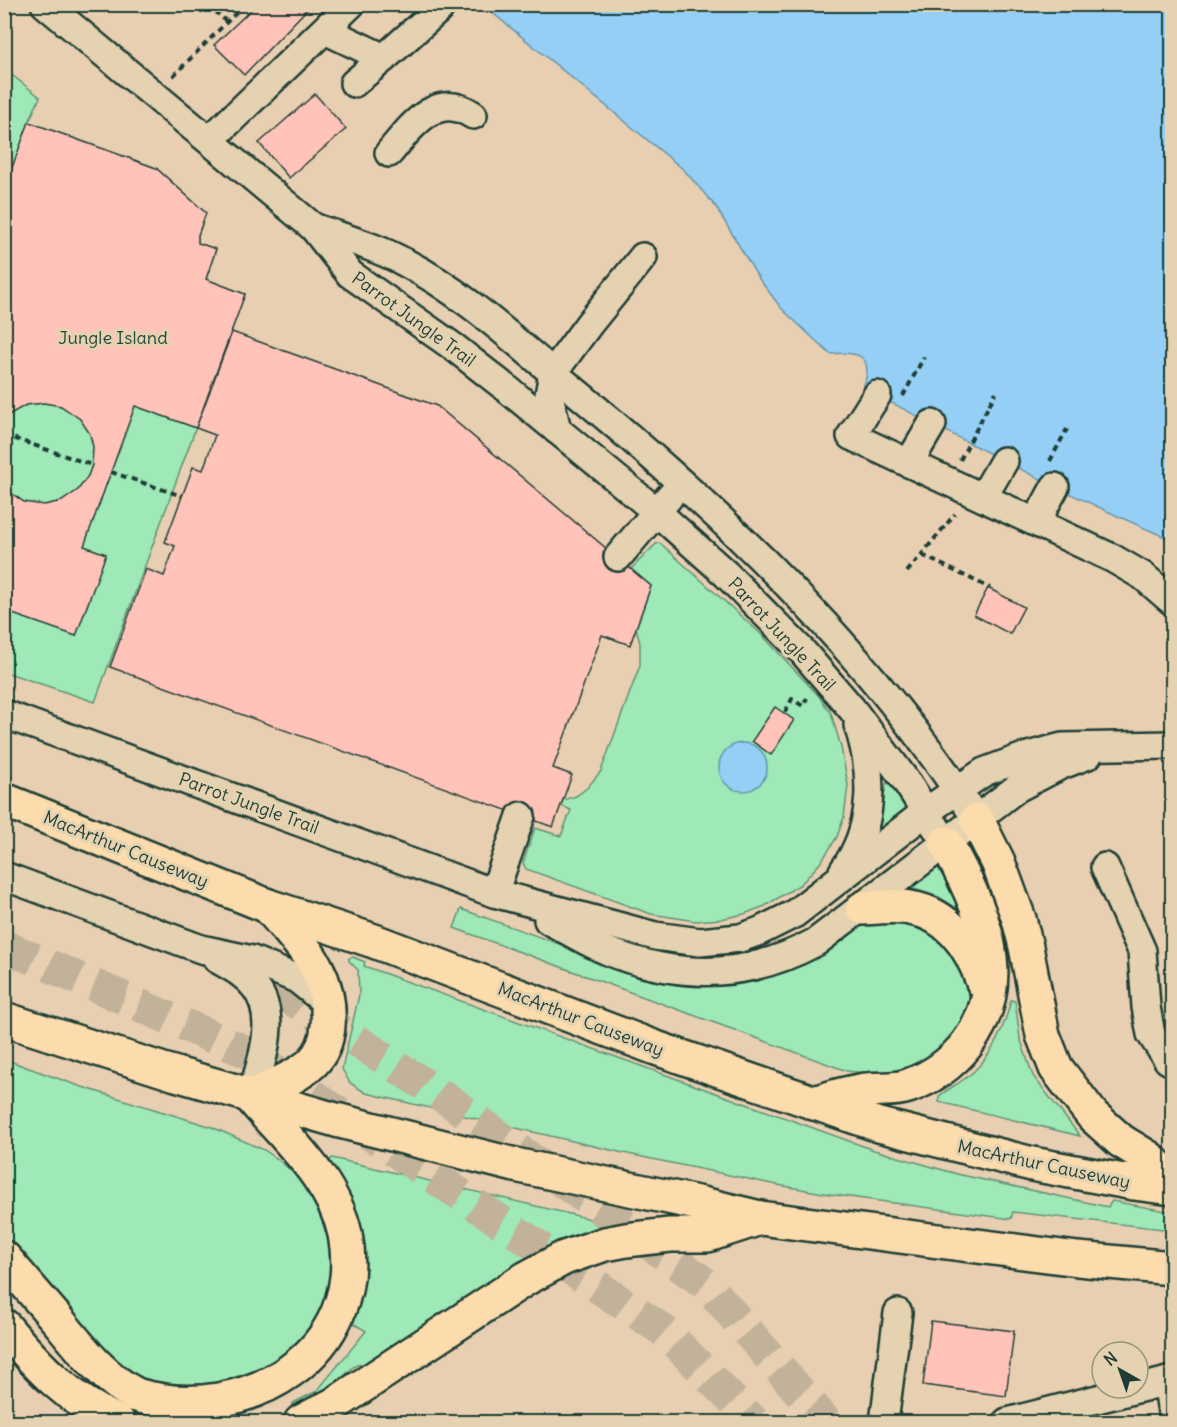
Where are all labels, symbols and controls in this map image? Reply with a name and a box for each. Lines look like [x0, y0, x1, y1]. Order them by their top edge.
street label: Parrot Jungle Trail [348, 266, 480, 372]
park label: Jungle Island [58, 326, 168, 349]
street label: Parrot Jungle Trail [723, 572, 841, 696]
street label: Parrot Jungle Trail [176, 767, 322, 839]
street label: MacArthur Causeway [40, 805, 212, 893]
street label: MacArthur Causeway [495, 977, 667, 1061]
street label: MacArthur Causeway [955, 1134, 1133, 1194]
north arrow [1090, 1340, 1150, 1400]
text: N [1100, 1347, 1121, 1370]

